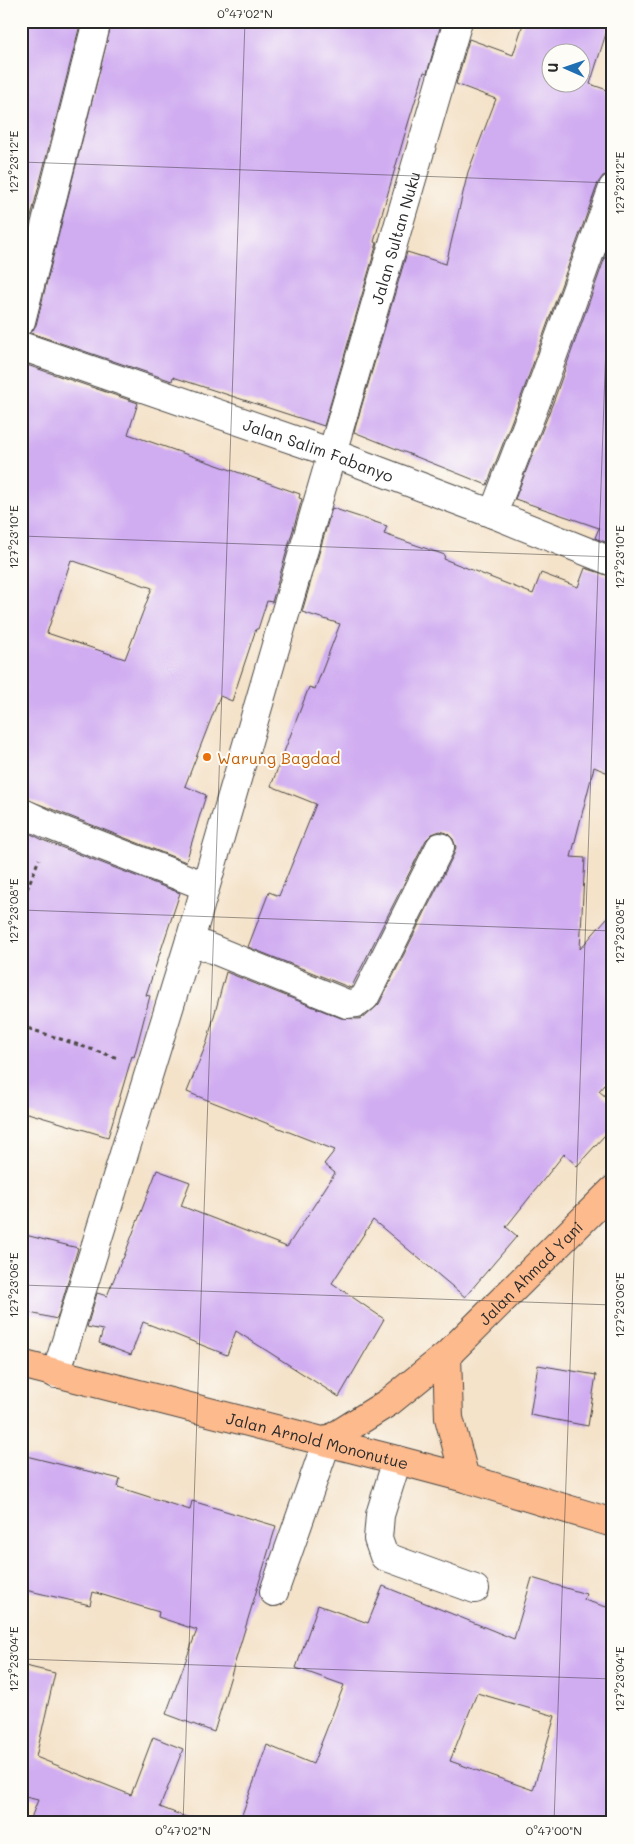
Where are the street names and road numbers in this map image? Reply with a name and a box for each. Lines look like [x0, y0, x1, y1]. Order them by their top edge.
street label: Jalan Sultan Nuku [366, 169, 424, 306]
street label: Jalan Salim Fabanyo [241, 413, 397, 486]
street label: Jalan Ahmad Yani [473, 1216, 587, 1329]
street label: Jalan Arnold Mononutue [224, 1406, 411, 1473]

